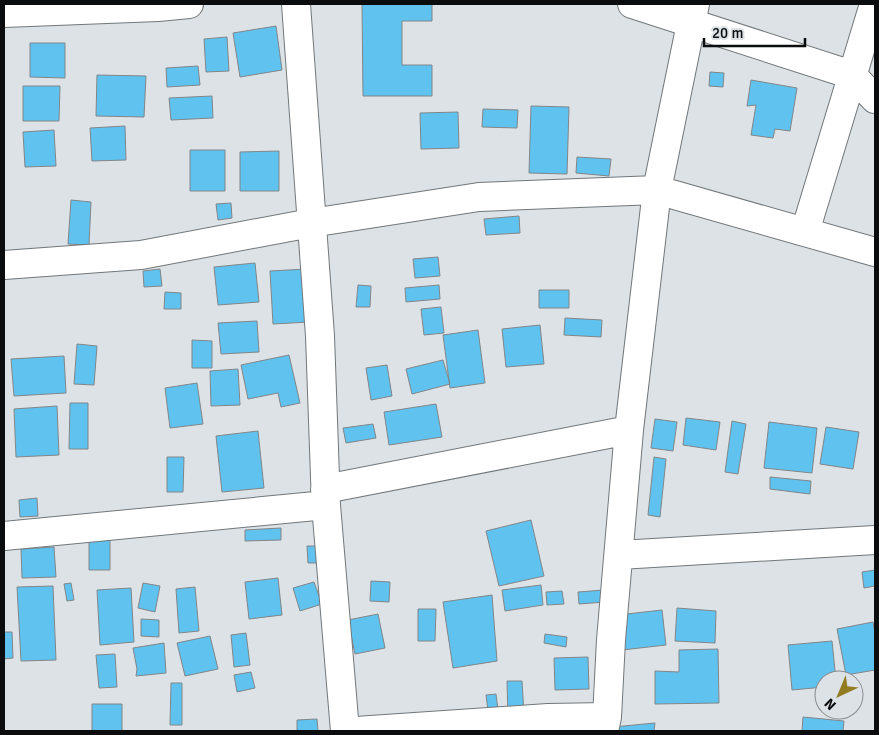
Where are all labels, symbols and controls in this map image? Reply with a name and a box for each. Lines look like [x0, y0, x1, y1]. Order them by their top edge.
scale bar [704, 15, 805, 47]
text: 20 m [712, 24, 743, 42]
north arrow [814, 670, 864, 720]
text: N [821, 694, 840, 713]

